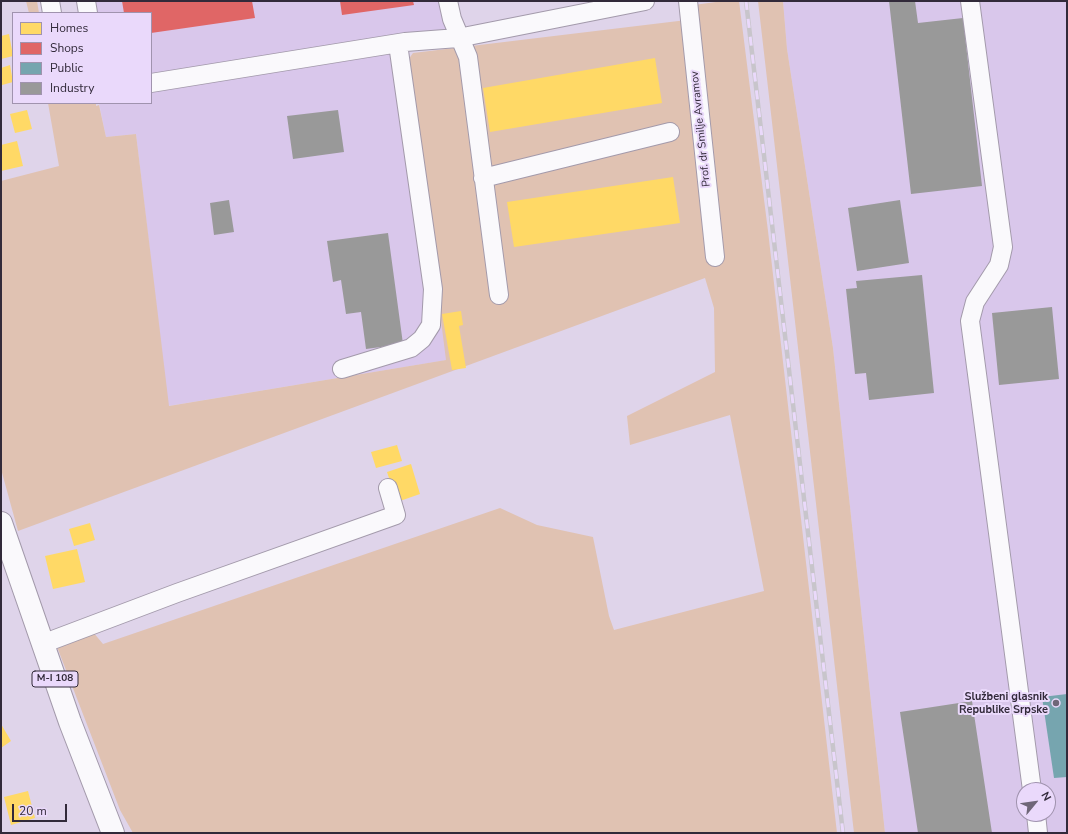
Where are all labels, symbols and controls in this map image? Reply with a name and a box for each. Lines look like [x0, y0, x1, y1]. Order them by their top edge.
legend [12, 12, 152, 104]
text: Homes [50, 20, 88, 36]
text: Shops [50, 40, 84, 56]
text: Public [50, 60, 83, 76]
street label: Prof. dr Smilje Avramov [688, 71, 714, 187]
text: Industry [50, 80, 94, 96]
road number: M-I 108 [32, 671, 78, 687]
place label: Službeni glasnik Republike Srpske [959, 690, 1048, 716]
marker: Službeni glasnik Republike Srpske [1051, 698, 1061, 708]
north arrow [1016, 782, 1056, 822]
text: N [1037, 789, 1055, 804]
scale bar [14, 796, 69, 822]
text: 20 m [19, 803, 47, 819]

